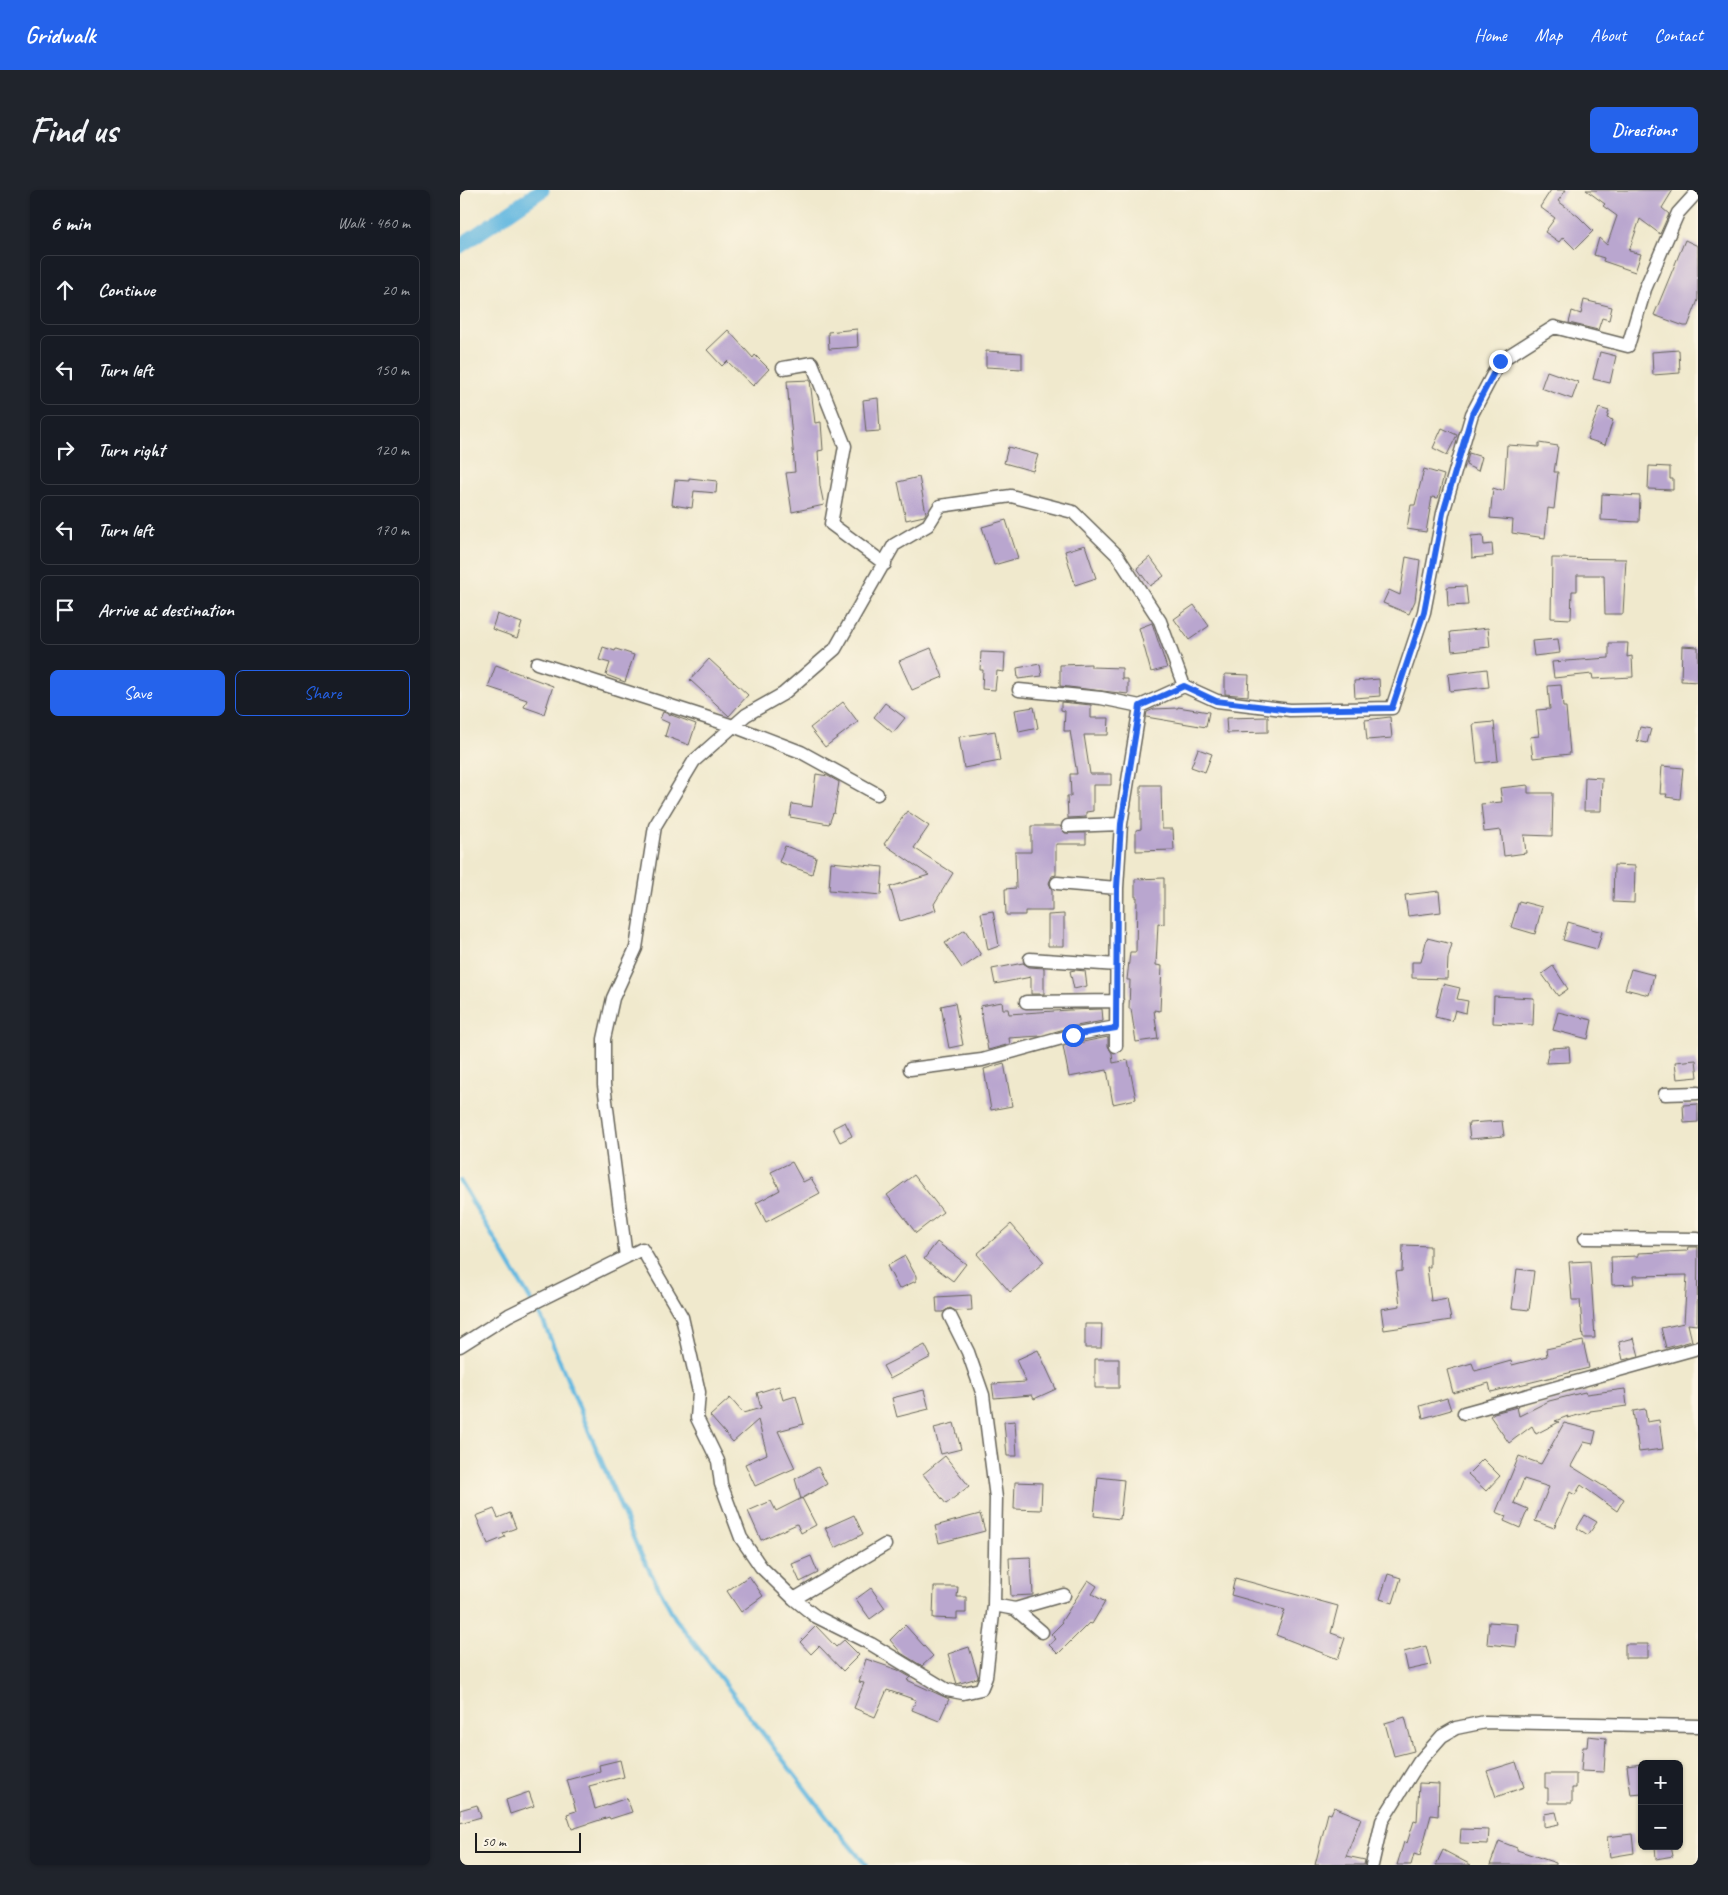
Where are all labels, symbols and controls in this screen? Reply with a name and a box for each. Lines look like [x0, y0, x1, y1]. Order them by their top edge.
text: Gridwalk [25, 20, 95, 50]
text: Home [1474, 24, 1507, 46]
text: Map [1535, 24, 1562, 46]
text: About [1590, 24, 1626, 46]
text: Contact [1654, 24, 1703, 46]
button: Directions [1590, 107, 1698, 153]
text: Find us [30, 108, 117, 153]
text: 6 min [50, 210, 91, 236]
text: Walk · 460 m [338, 213, 410, 233]
icon: ahead [51, 276, 79, 304]
text: Continue [98, 278, 155, 302]
text: 20 m [382, 280, 409, 300]
route end [1489, 350, 1512, 373]
icon: left [51, 356, 79, 384]
text: Turn left [98, 358, 153, 382]
text: 150 m [375, 360, 409, 380]
icon: right [51, 436, 79, 464]
text: Turn right [98, 438, 165, 462]
text: 120 m [375, 440, 409, 460]
icon: left [51, 516, 79, 544]
text: Turn left [98, 518, 153, 542]
text: 170 m [375, 520, 409, 540]
icon: arrive [51, 596, 79, 624]
text: Arrive at destination [98, 598, 234, 622]
button: Save [50, 670, 225, 716]
button: Share [235, 670, 410, 716]
route start [1062, 1024, 1085, 1047]
map controls [1638, 1760, 1683, 1850]
button: + [1638, 1760, 1683, 1805]
button: − [1638, 1805, 1683, 1850]
scale bar [475, 1830, 581, 1853]
text: 50 m [482, 1833, 506, 1850]

